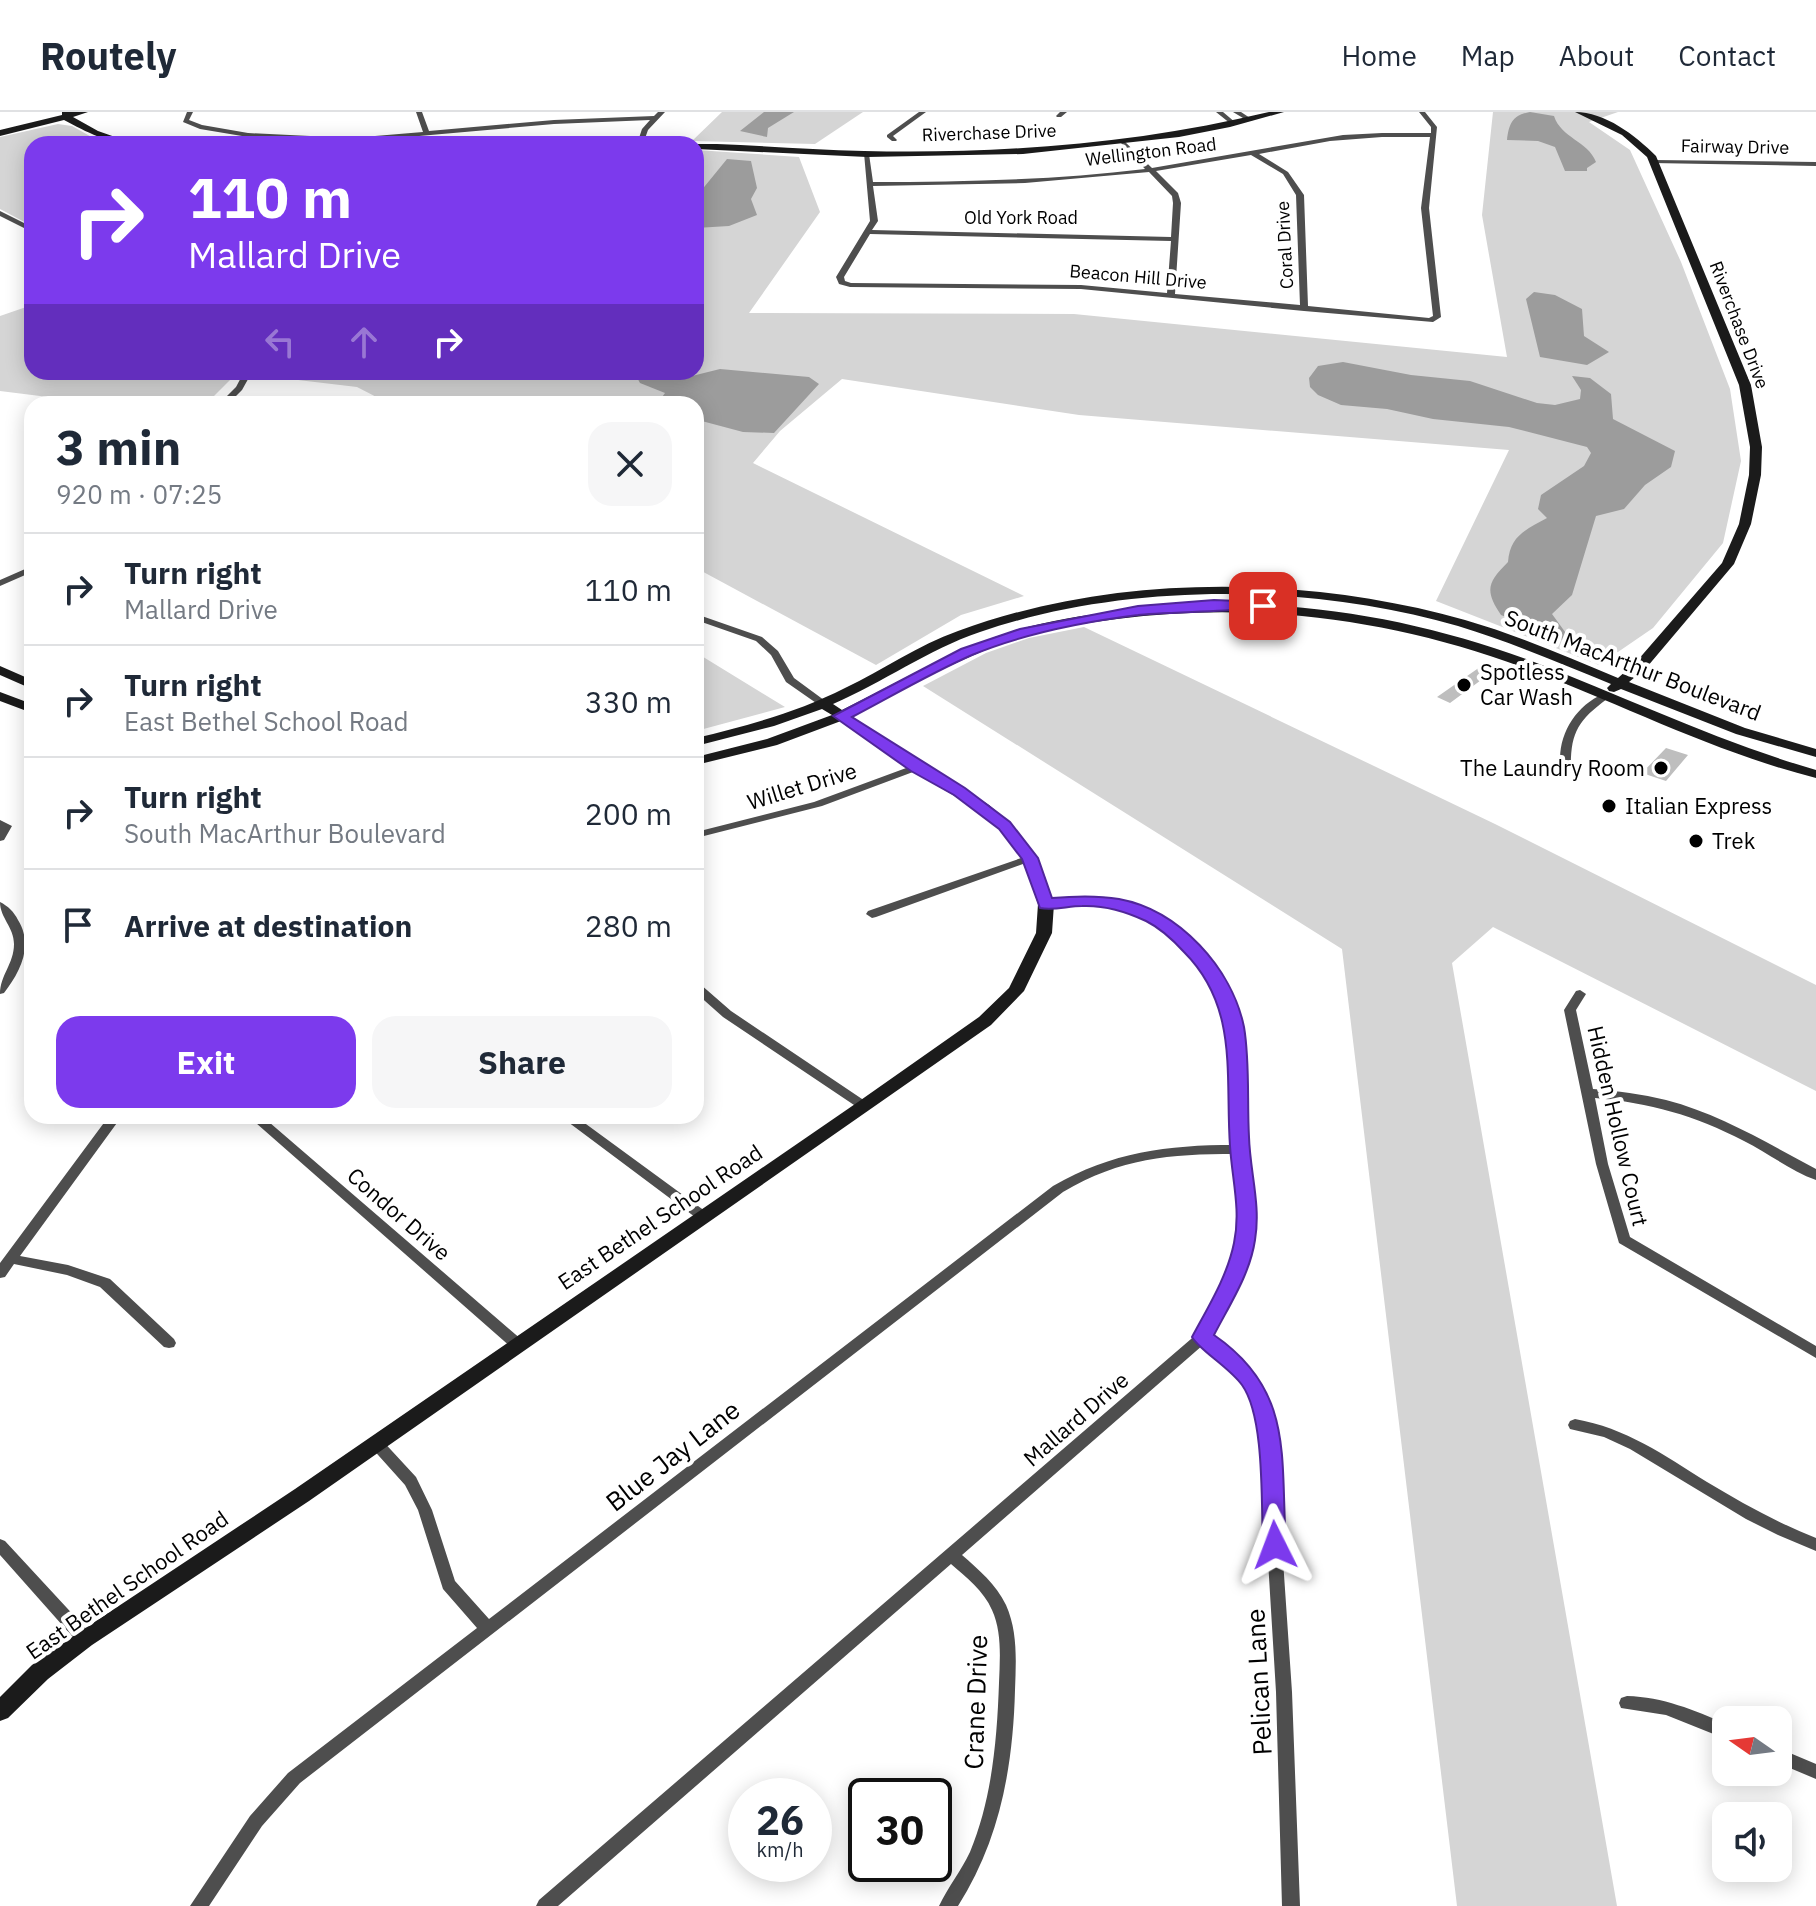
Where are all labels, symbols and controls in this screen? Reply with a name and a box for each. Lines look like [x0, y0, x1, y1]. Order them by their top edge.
text: Routely [40, 31, 176, 80]
text: Home [1341, 37, 1417, 74]
text: Map [1461, 37, 1515, 74]
text: About [1559, 37, 1634, 74]
text: Contact [1678, 37, 1776, 74]
street label: Riverchase Drive [921, 119, 1057, 146]
street label: Wellington Road [1084, 132, 1218, 171]
street label: Fairway Drive [1681, 134, 1789, 159]
text: 110 m [188, 161, 352, 233]
icon: right [56, 168, 160, 272]
street label: Coral Drive [1271, 200, 1298, 290]
street label: Old York Road [964, 206, 1078, 229]
text: Mallard Drive [188, 231, 401, 278]
street label: Riverchase Drive [1705, 258, 1774, 392]
street label: Beacon Hill Drive [1068, 259, 1208, 294]
icon: left [258, 320, 302, 364]
icon: ahead [342, 320, 386, 364]
icon: right [426, 320, 470, 364]
text: 3 min [56, 416, 181, 478]
button: close [588, 422, 672, 506]
text: 920 m · 07:25 [56, 477, 222, 511]
text: Turn right [124, 553, 262, 592]
icon: right [56, 567, 100, 611]
text: 110 m [585, 570, 672, 609]
pin [1229, 572, 1297, 640]
icon: arrive [1241, 584, 1285, 628]
text: Mallard Drive [124, 592, 278, 626]
street label: South MacArthur Boulevard [1501, 602, 1765, 727]
place label: Spotless Car Wash [1480, 657, 1573, 711]
text: Turn right [124, 665, 262, 704]
marker: Spotless Car Wash [1455, 676, 1473, 694]
icon: right [56, 679, 100, 723]
text: 330 m [585, 682, 672, 721]
text: East Bethel School Road [124, 704, 408, 738]
place label: The Laundry Room [1460, 753, 1645, 782]
street label: Willet Drive [744, 755, 860, 816]
marker: The Laundry Room [1652, 759, 1670, 777]
text: Turn right [124, 777, 262, 816]
icon: right [56, 791, 100, 835]
place label: Italian Express [1625, 791, 1772, 820]
text: 200 m [585, 794, 672, 833]
marker: Italian Express [1600, 797, 1618, 815]
text: South MacArthur Boulevard [124, 816, 446, 850]
place label: Trek [1712, 826, 1756, 855]
marker: Trek [1687, 832, 1705, 850]
icon: arrive [56, 903, 100, 947]
text: Arrive at destination [124, 906, 412, 945]
text: 280 m [585, 906, 672, 945]
button: Exit [56, 1016, 356, 1108]
button: Share [372, 1016, 672, 1108]
street label: Hidden Hollow Court [1581, 1023, 1656, 1229]
street label: East Bethel School Road [552, 1137, 768, 1296]
street label: Condor Drive [342, 1161, 457, 1267]
street label: Mallard Drive [1017, 1365, 1134, 1472]
street label: Blue Jay Lane [598, 1392, 746, 1518]
position arrow [1233, 1503, 1317, 1587]
street label: East Bethel School Road [20, 1504, 234, 1665]
street label: Pelican Lane [1237, 1608, 1279, 1756]
street label: Crane Drive [956, 1634, 994, 1770]
north arrow [1712, 1706, 1792, 1786]
map controls [1712, 1706, 1792, 1882]
speed limit sign: 30 [848, 1778, 952, 1882]
text: 26 [756, 1794, 804, 1846]
button: sound [1712, 1802, 1792, 1882]
text: km/h [756, 1836, 804, 1863]

